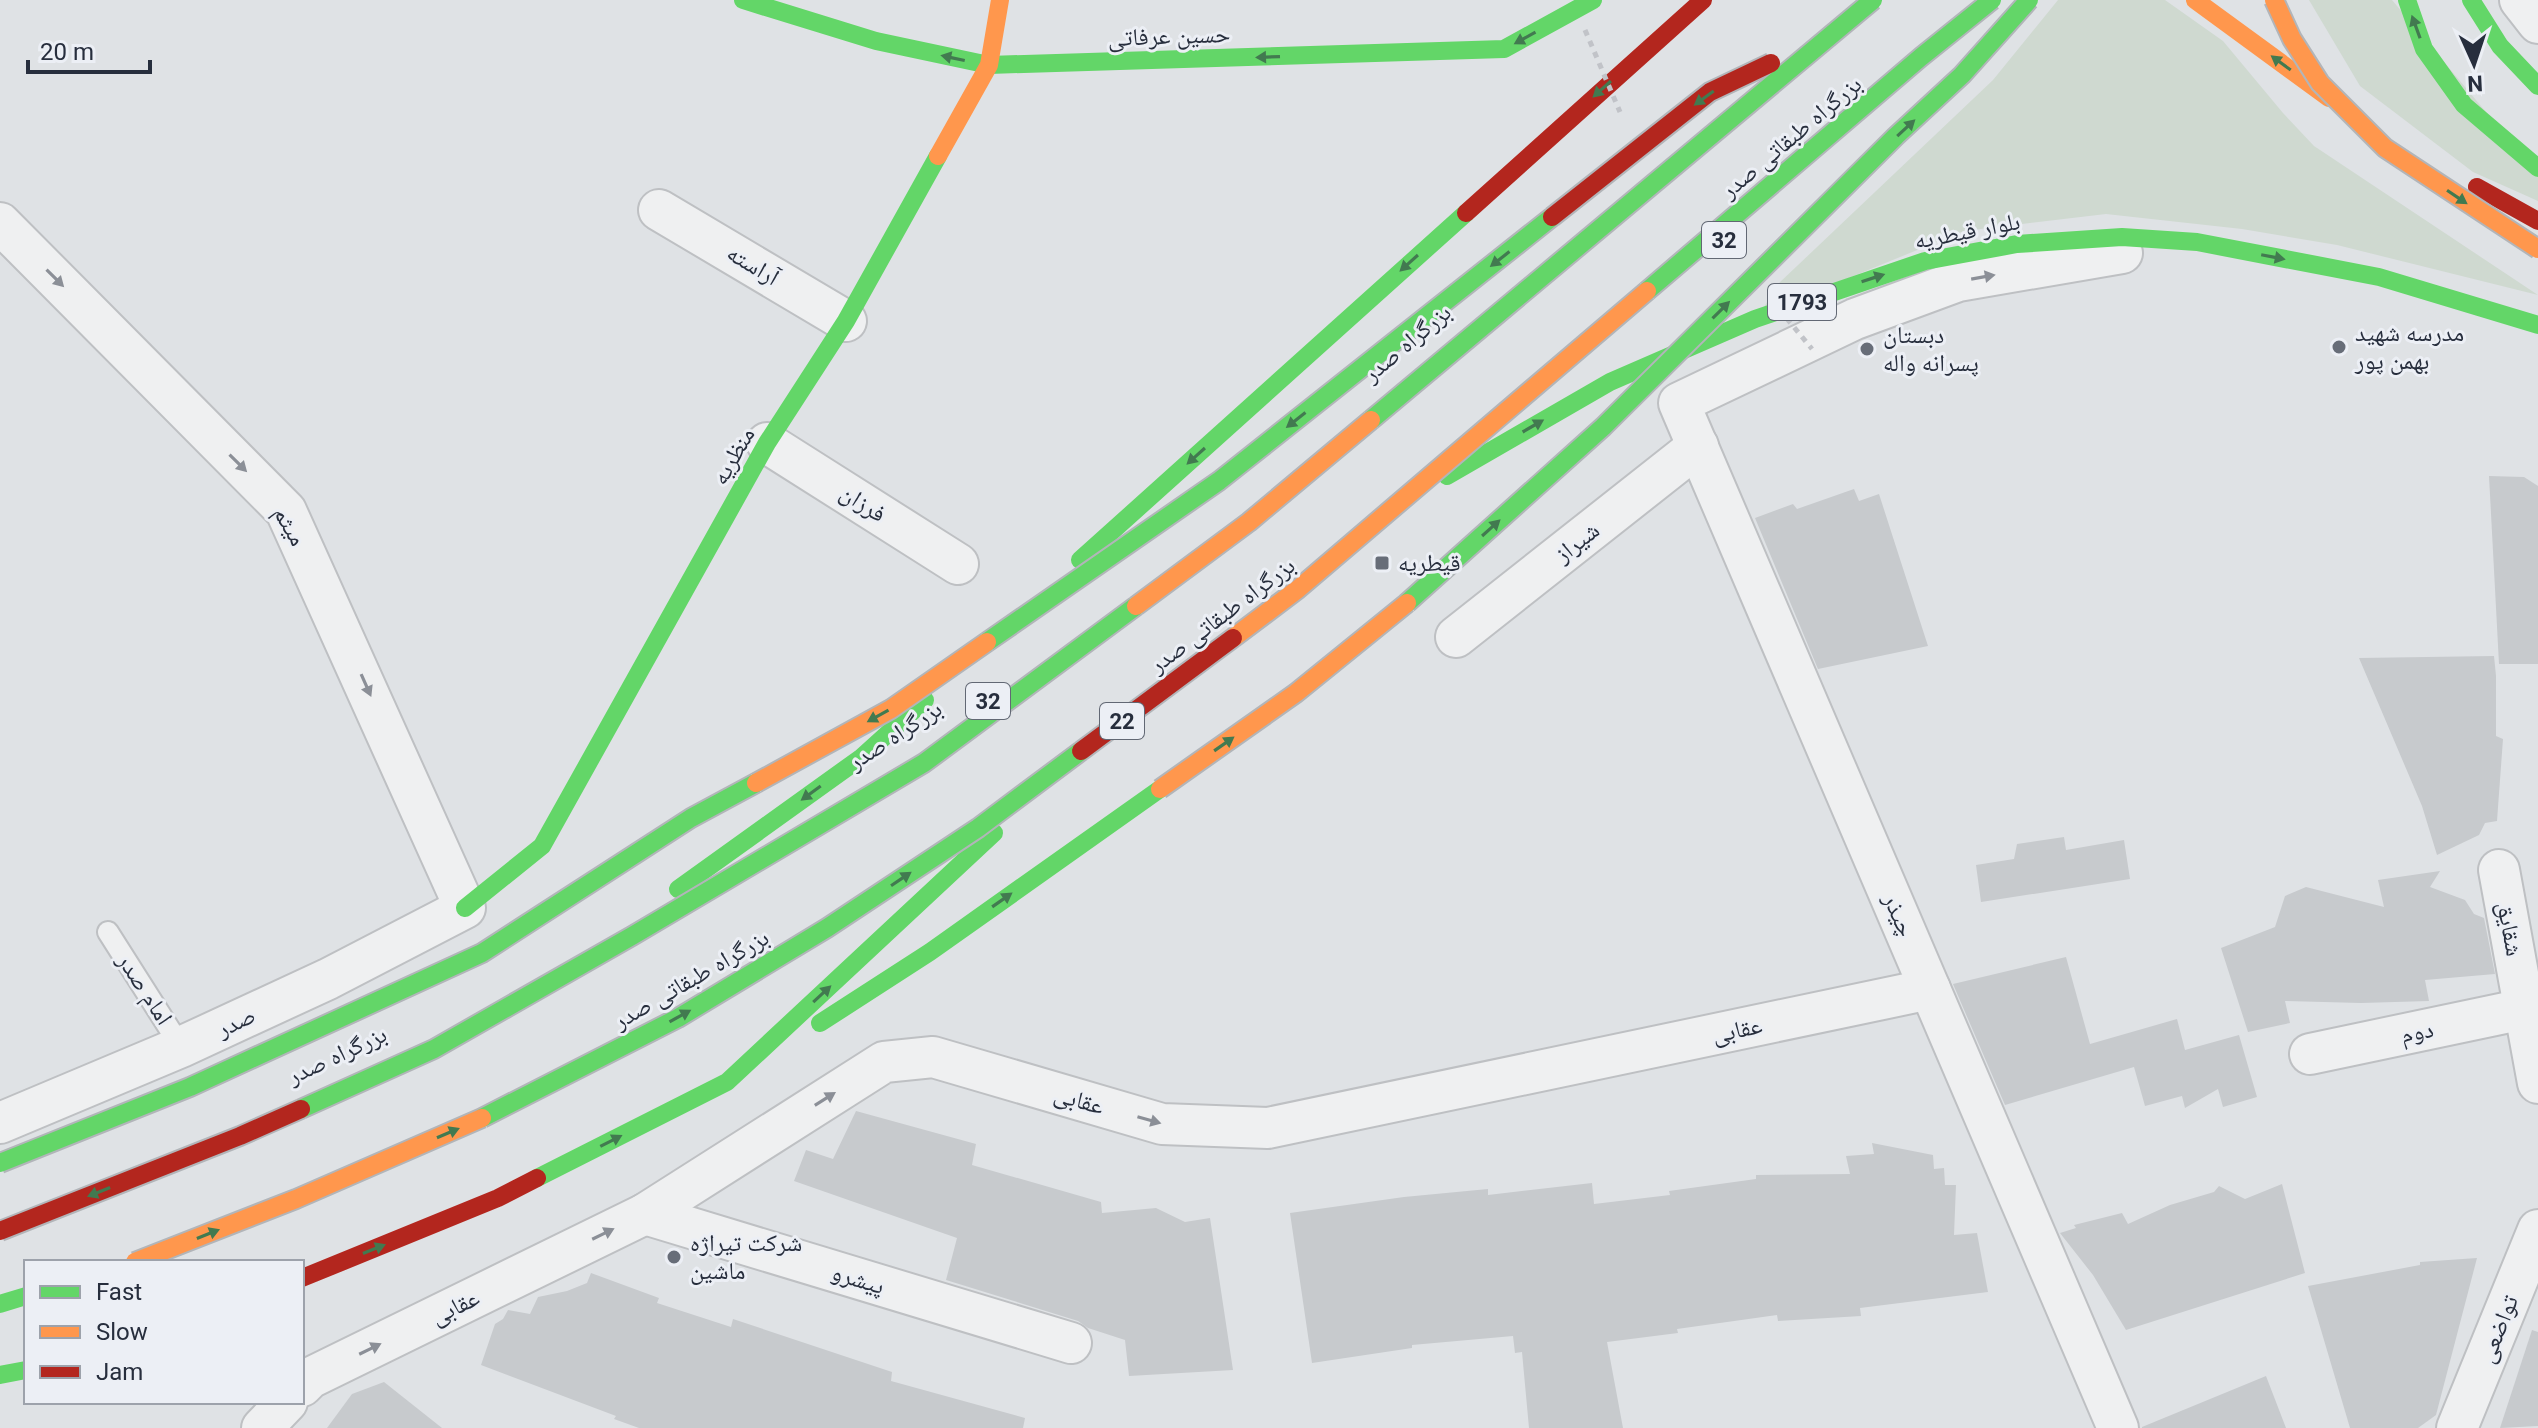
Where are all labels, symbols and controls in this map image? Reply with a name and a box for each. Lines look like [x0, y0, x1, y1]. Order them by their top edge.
one-way arrow [2409, 14, 2421, 38]
street label: حسین عرفاتی [1107, 20, 1231, 52]
scale bar [28, 24, 150, 74]
north arrow [2434, 24, 2514, 104]
one-way arrow [1514, 31, 1536, 45]
text: 20 m [40, 38, 94, 66]
one-way arrow [1255, 50, 1280, 63]
one-way arrow [940, 51, 965, 64]
one-way arrow [2270, 55, 2292, 71]
street label: بزرگراه طبقاتی صدر [1714, 70, 1867, 205]
text: N [2467, 71, 2483, 96]
one-way arrow [1593, 79, 1612, 97]
one-way arrow [1694, 89, 1714, 105]
one-way arrow [1896, 119, 1915, 137]
one-way arrow [2446, 189, 2467, 204]
street label: بلوار قیطریه [1912, 207, 2022, 255]
road number: 32 [1702, 222, 1746, 258]
street label: آراسته [722, 239, 785, 292]
one-way arrow [1490, 250, 1510, 266]
one-way arrow [2261, 251, 2286, 263]
one-way arrow [1400, 254, 1420, 271]
one-way arrow [45, 268, 64, 287]
one-way arrow [1971, 270, 1996, 283]
one-way arrow [1861, 271, 1885, 283]
road number: 1793 [1768, 284, 1836, 320]
street label: بزرگراه صدر [1357, 298, 1457, 388]
one-way arrow [1711, 302, 1730, 320]
place label: مدرسه شهید بهمن پور [2354, 319, 2464, 375]
place label: دبستان پسرانه واله [1883, 321, 1979, 377]
marker: مدرسه شهید بهمن پور [2330, 338, 2348, 356]
marker: دبستان پسرانه واله [1858, 340, 1876, 358]
one-way arrow [1286, 411, 1306, 428]
one-way arrow [1522, 419, 1544, 433]
street label: منظریه [705, 422, 761, 490]
one-way arrow [1186, 447, 1206, 464]
one-way arrow [228, 453, 247, 472]
street label: فرزان [835, 478, 891, 528]
street label: میثم [266, 501, 312, 552]
street label: شیراز [1548, 516, 1605, 569]
one-way arrow [1481, 520, 1501, 537]
place label: قیطریه [1398, 549, 1461, 577]
street label: بزرگراه طبقاتی صدر [1143, 551, 1300, 679]
marker: قیطریه [1373, 554, 1391, 572]
one-way arrow [359, 674, 373, 697]
road number: 32 [966, 683, 1010, 719]
street label: بزرگراه صدر [842, 694, 947, 776]
road number: 22 [1100, 703, 1144, 739]
one-way arrow [867, 709, 890, 722]
one-way arrow [1214, 737, 1235, 752]
one-way arrow [801, 785, 821, 801]
one-way arrow [890, 872, 911, 887]
street label: چیذر [1877, 888, 1921, 941]
one-way arrow [992, 893, 1013, 909]
street label: شقایق [2491, 900, 2529, 958]
street label: بزرگراه طبقاتی صدر [607, 923, 774, 1035]
street label: امام صدر [109, 947, 179, 1031]
one-way arrow [812, 985, 831, 1003]
street label: صدر [211, 1001, 260, 1043]
one-way arrow [669, 1009, 691, 1023]
street label: عقابی [1709, 1011, 1765, 1049]
street label: دوم [2398, 1015, 2436, 1051]
street label: بزرگراه صدر [282, 1020, 391, 1091]
street label: عقابی [1051, 1080, 1107, 1120]
one-way arrow [814, 1093, 836, 1107]
one-way arrow [1137, 1114, 1161, 1127]
one-way arrow [436, 1127, 460, 1140]
one-way arrow [599, 1135, 622, 1148]
one-way arrow [87, 1186, 111, 1199]
one-way arrow [196, 1227, 220, 1240]
one-way arrow [592, 1227, 615, 1241]
place label: شرکت تیراژه ماشین [690, 1229, 802, 1285]
one-way arrow [362, 1242, 386, 1255]
marker: شرکت تیراژه ماشین [665, 1248, 683, 1266]
street label: پیشرو [828, 1258, 888, 1300]
legend [24, 1260, 304, 1404]
text: Fast [96, 1278, 142, 1306]
street label: عقابی [426, 1283, 484, 1331]
street label: تواضعی [2472, 1291, 2524, 1367]
text: Slow [96, 1318, 148, 1346]
one-way arrow [358, 1342, 381, 1356]
text: Jam [96, 1358, 143, 1386]

